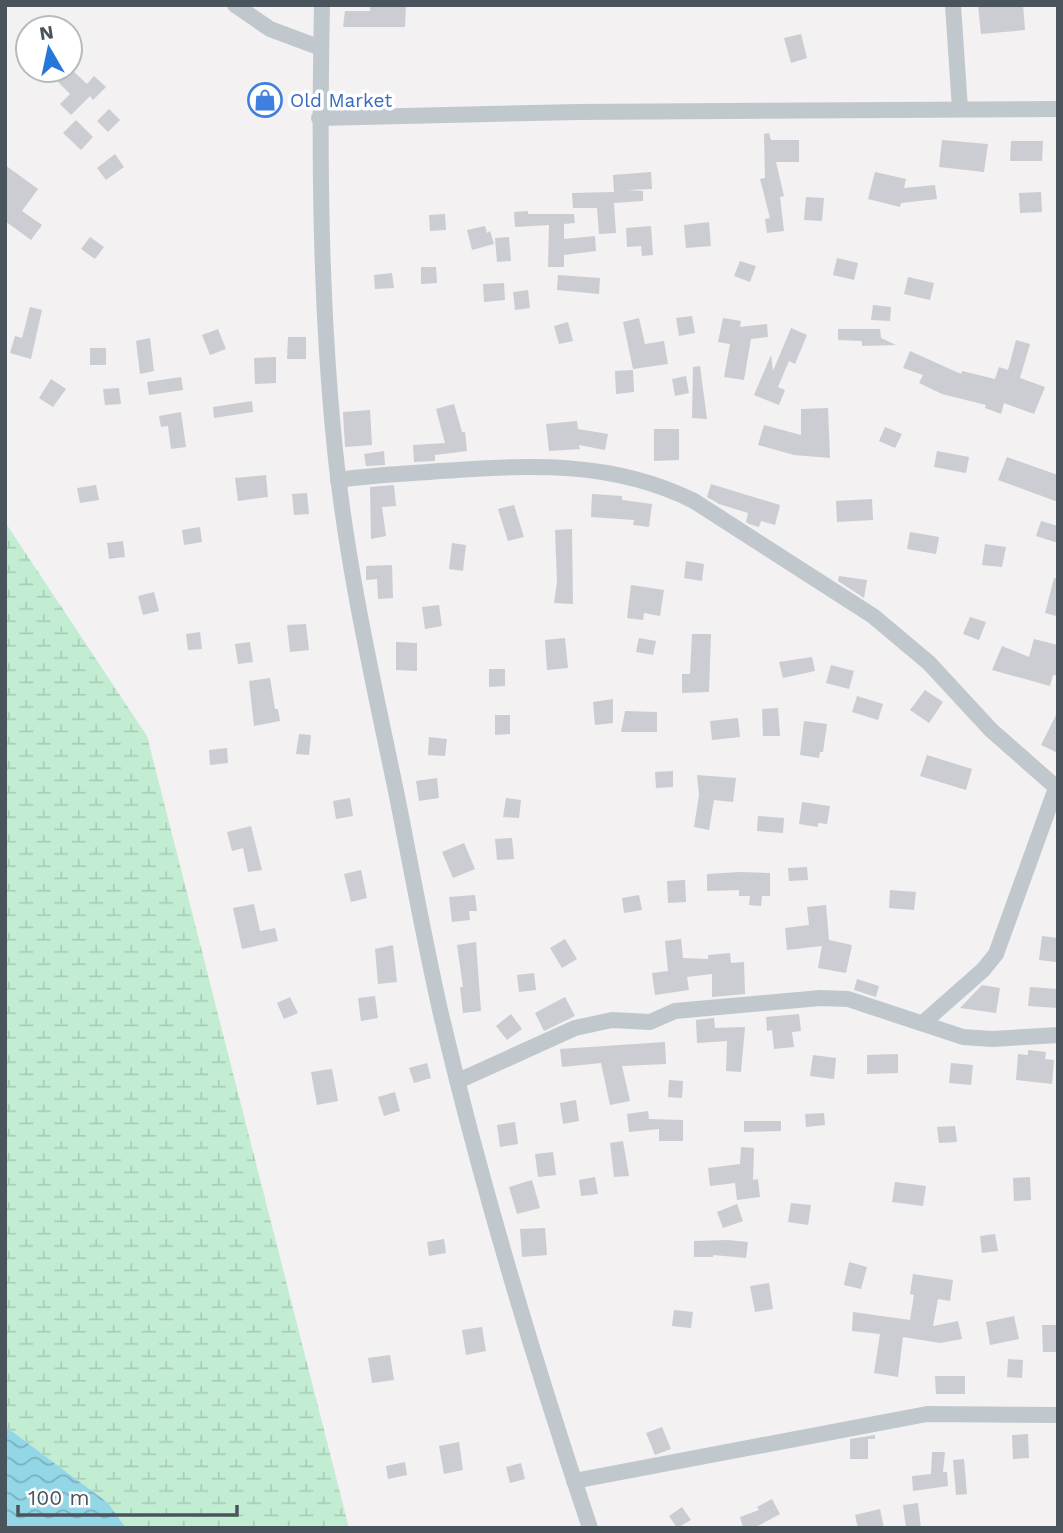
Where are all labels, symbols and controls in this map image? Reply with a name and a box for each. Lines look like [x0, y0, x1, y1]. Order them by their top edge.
north arrow [14, 14, 84, 84]
text: N [38, 20, 55, 45]
shop icon: Old Market [246, 81, 284, 119]
place label: Old Market [290, 89, 392, 112]
scale bar [18, 1474, 236, 1518]
text: 100 m [28, 1485, 90, 1510]

